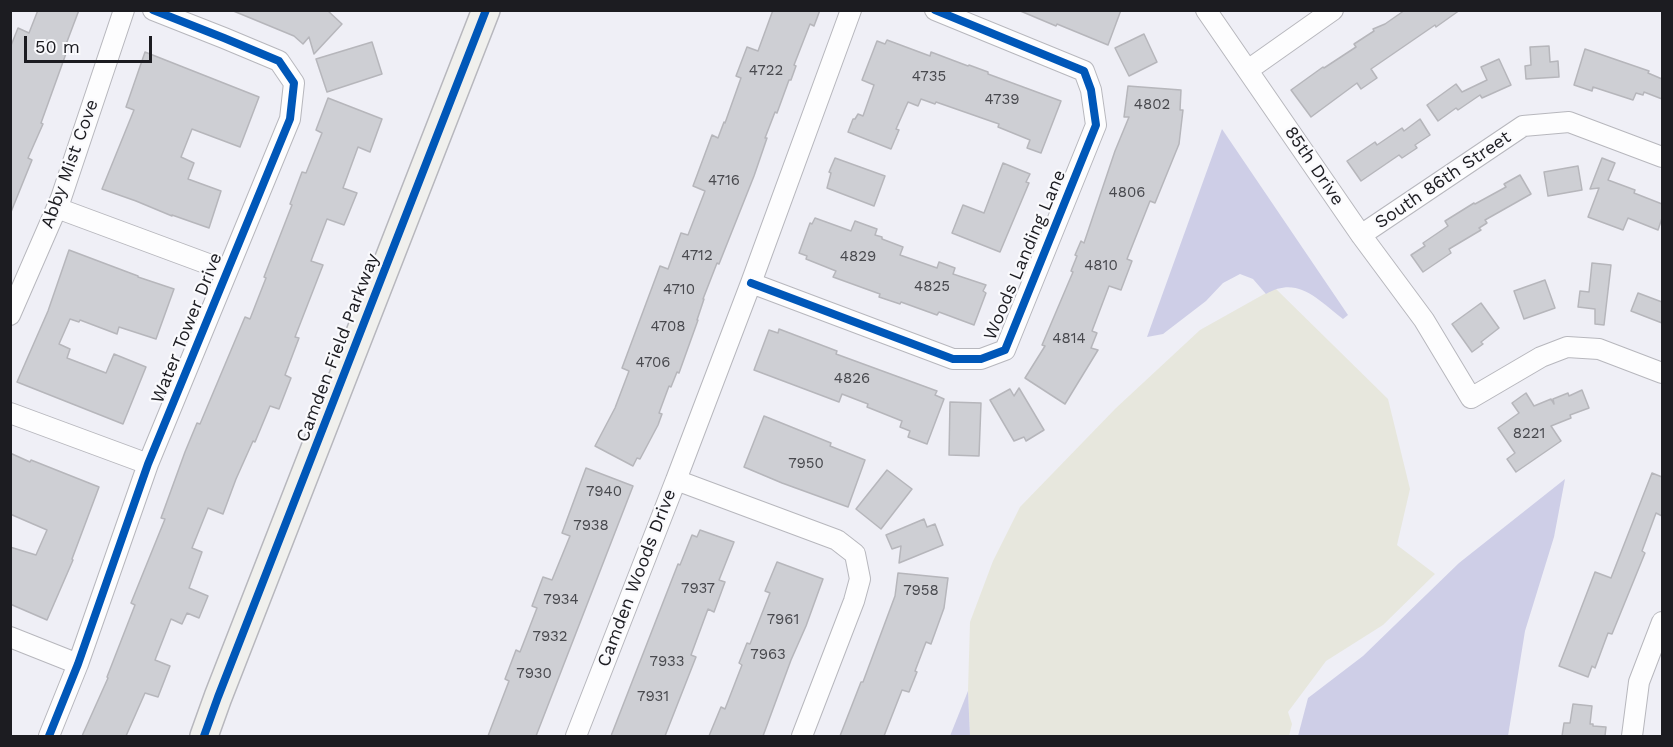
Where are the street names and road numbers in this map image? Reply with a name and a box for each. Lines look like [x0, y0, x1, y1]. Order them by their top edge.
street label: Abby Mist Cove [37, 96, 103, 232]
street label: 85th Drive [1280, 122, 1348, 210]
street label: South 86th Street [1371, 127, 1515, 233]
street label: Woods Landing Lane [979, 167, 1071, 343]
street label: Water Tower Drive [147, 249, 227, 407]
street label: Camden Field Parkway [292, 251, 384, 445]
street label: Camden Woods Drive [593, 486, 681, 670]

